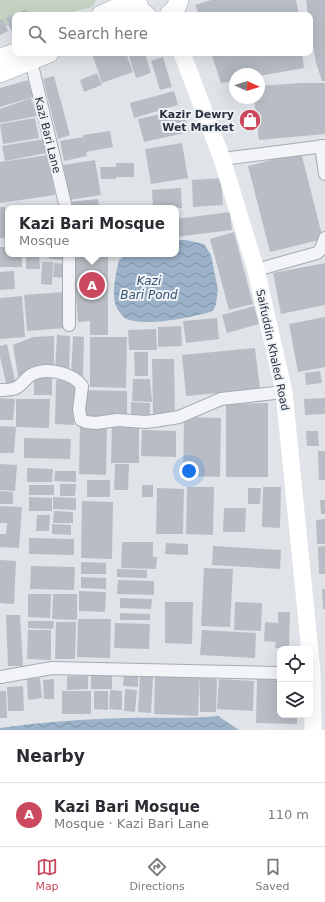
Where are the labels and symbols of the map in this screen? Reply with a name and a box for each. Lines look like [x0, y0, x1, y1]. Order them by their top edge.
north arrow [229, 68, 265, 104]
street label: Kazi Bari Lane [32, 96, 63, 175]
shop icon: Kazir Dewry Wet Market [237, 107, 263, 133]
place label: Kazir Dewry Wet Market [159, 108, 234, 134]
pin: A [79, 270, 105, 300]
water label: Kazi Bari Pond [120, 274, 178, 302]
street label: Saifuddin Khaled Road [253, 288, 292, 412]
your location [179, 461, 199, 481]

